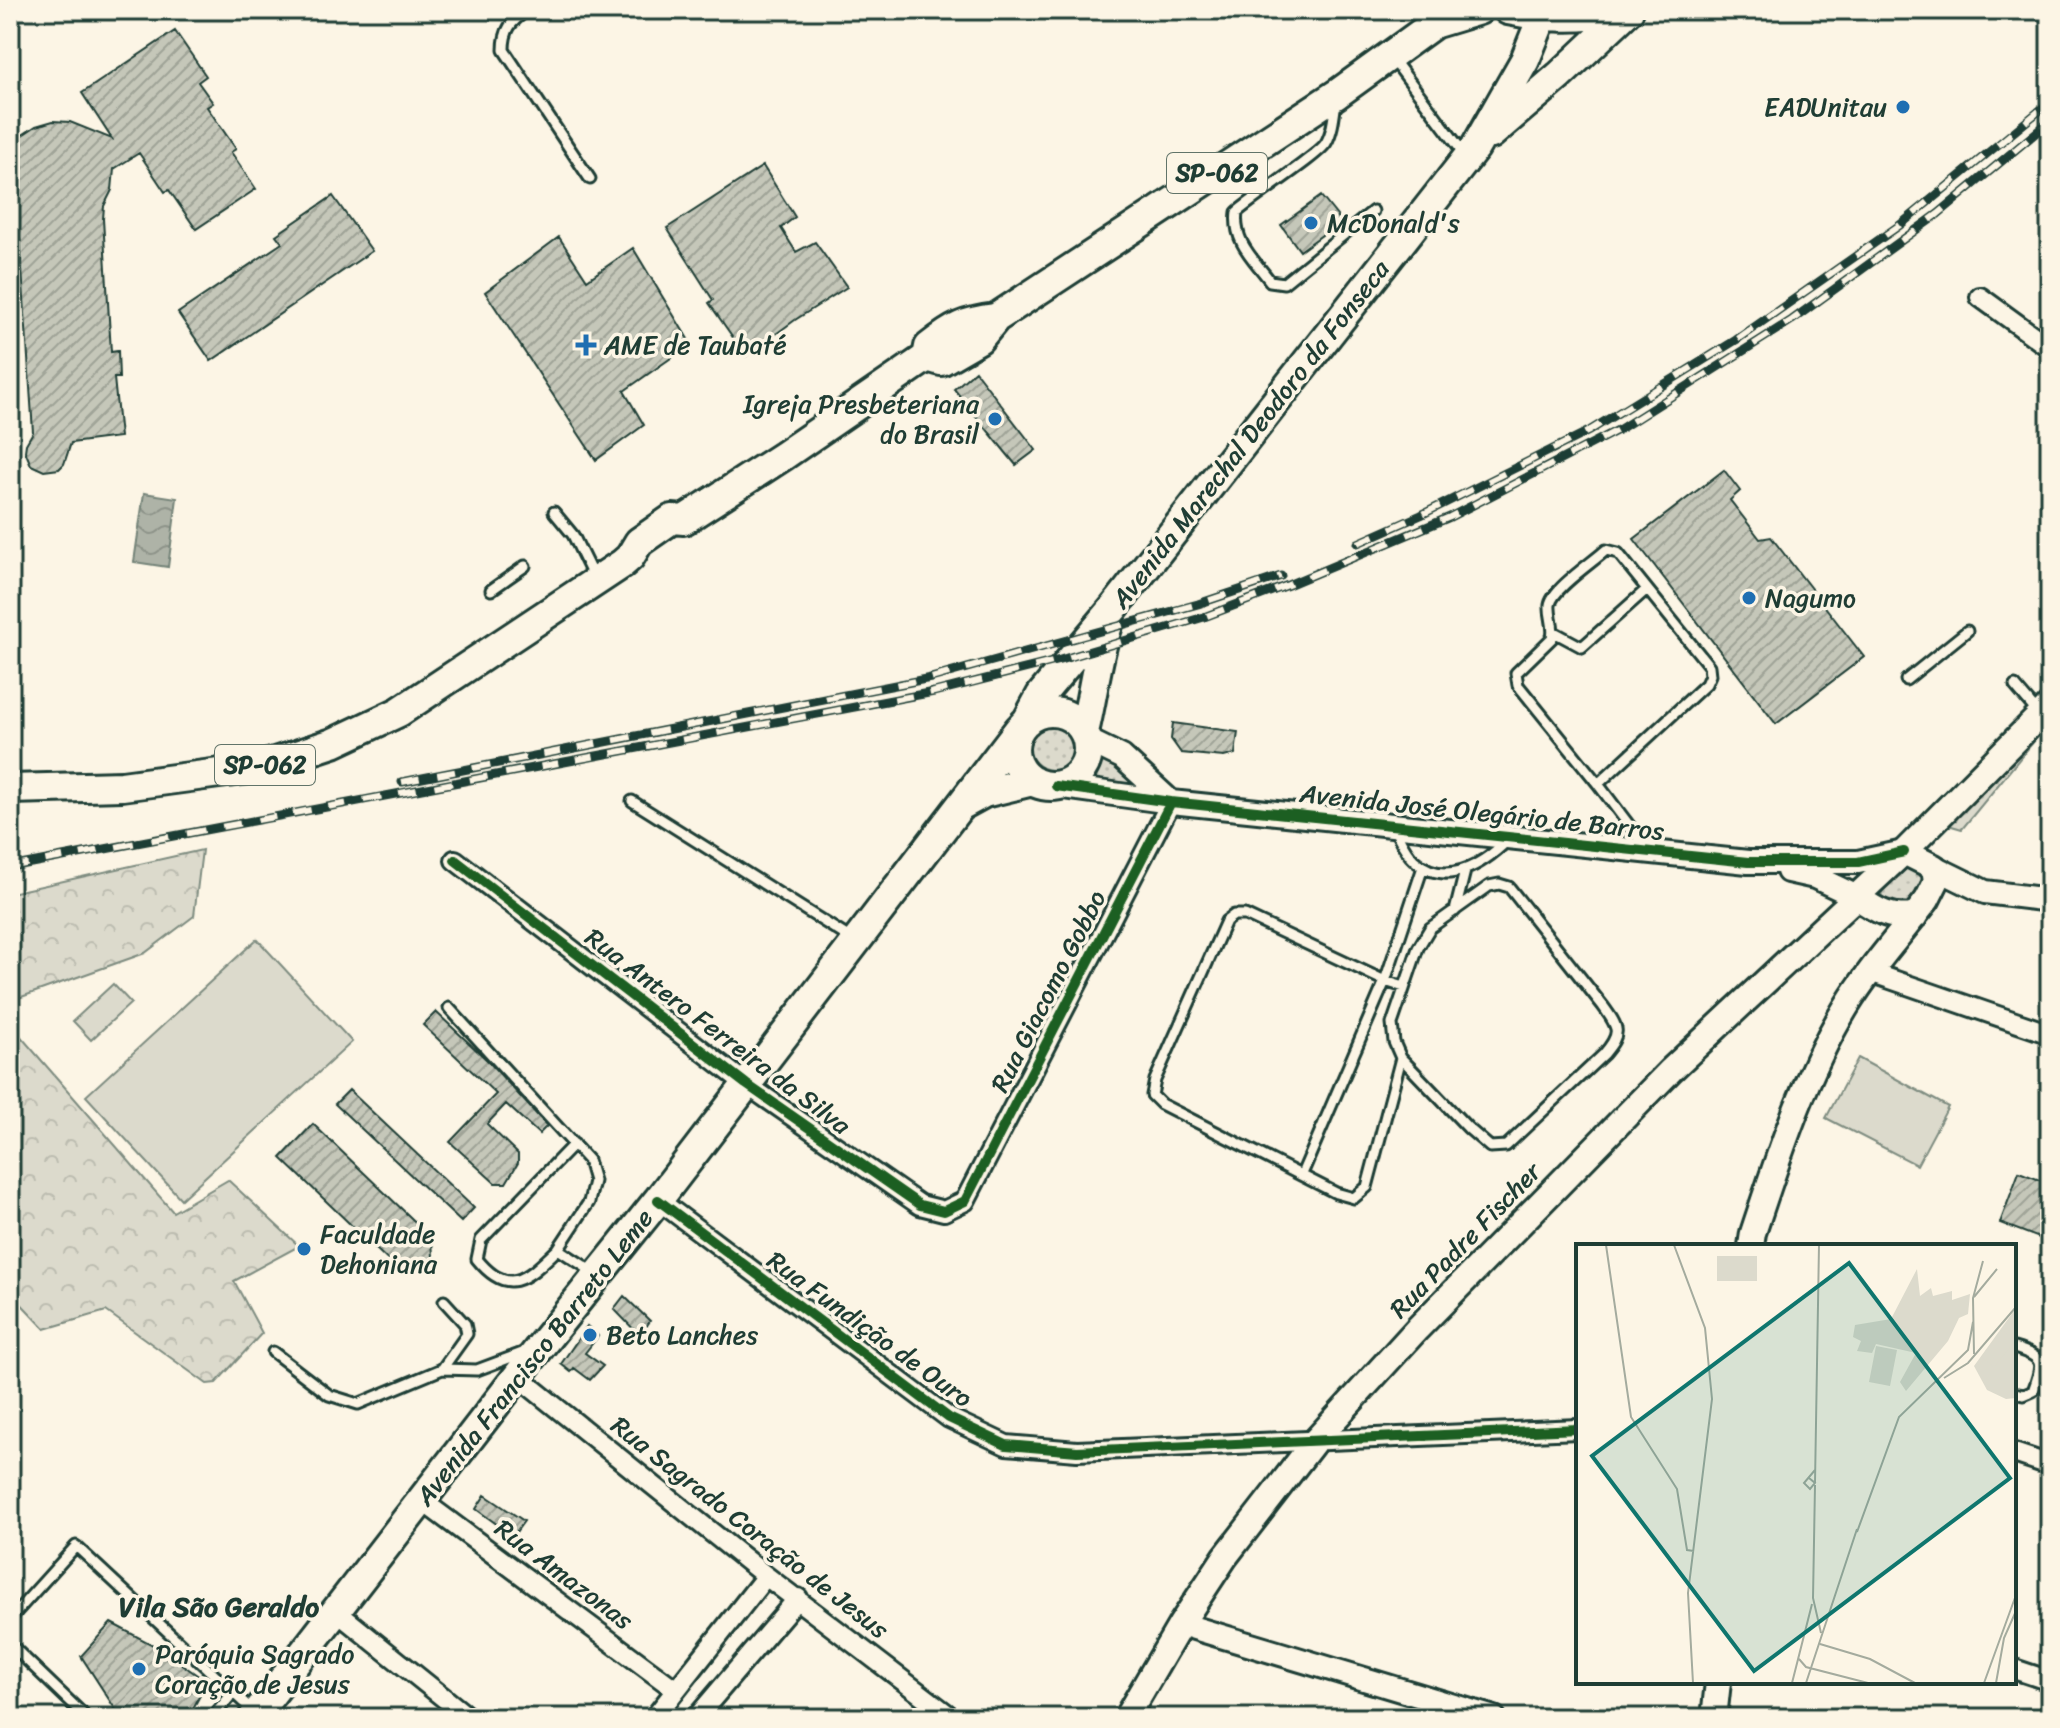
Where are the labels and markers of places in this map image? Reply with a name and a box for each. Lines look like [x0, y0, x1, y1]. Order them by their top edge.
place label: EADUnitau [1764, 84, 1887, 130]
marker: EADUnitau [1894, 98, 1912, 116]
place label: McDonald's [1327, 200, 1460, 246]
marker: McDonald's [1302, 214, 1320, 232]
place label: AME de Taubaté [603, 322, 787, 368]
marker: AME de Taubaté [575, 334, 597, 356]
place label: Igreja Presbeteriana do Brasil [742, 381, 980, 457]
marker: Igreja Presbeteriana do Brasil [986, 410, 1004, 428]
place label: Nagumo [1765, 575, 1856, 621]
marker: Nagumo [1740, 589, 1758, 607]
place label: Faculdade Dehoniana [320, 1211, 438, 1287]
marker: Faculdade Dehoniana [295, 1240, 313, 1258]
place label: Beto Lanches [606, 1312, 758, 1358]
marker: Beto Lanches [581, 1326, 599, 1344]
place label: Paróquia Sagrado Coração de Jesus [155, 1631, 354, 1707]
marker: Paróquia Sagrado Coração de Jesus [130, 1660, 148, 1678]

